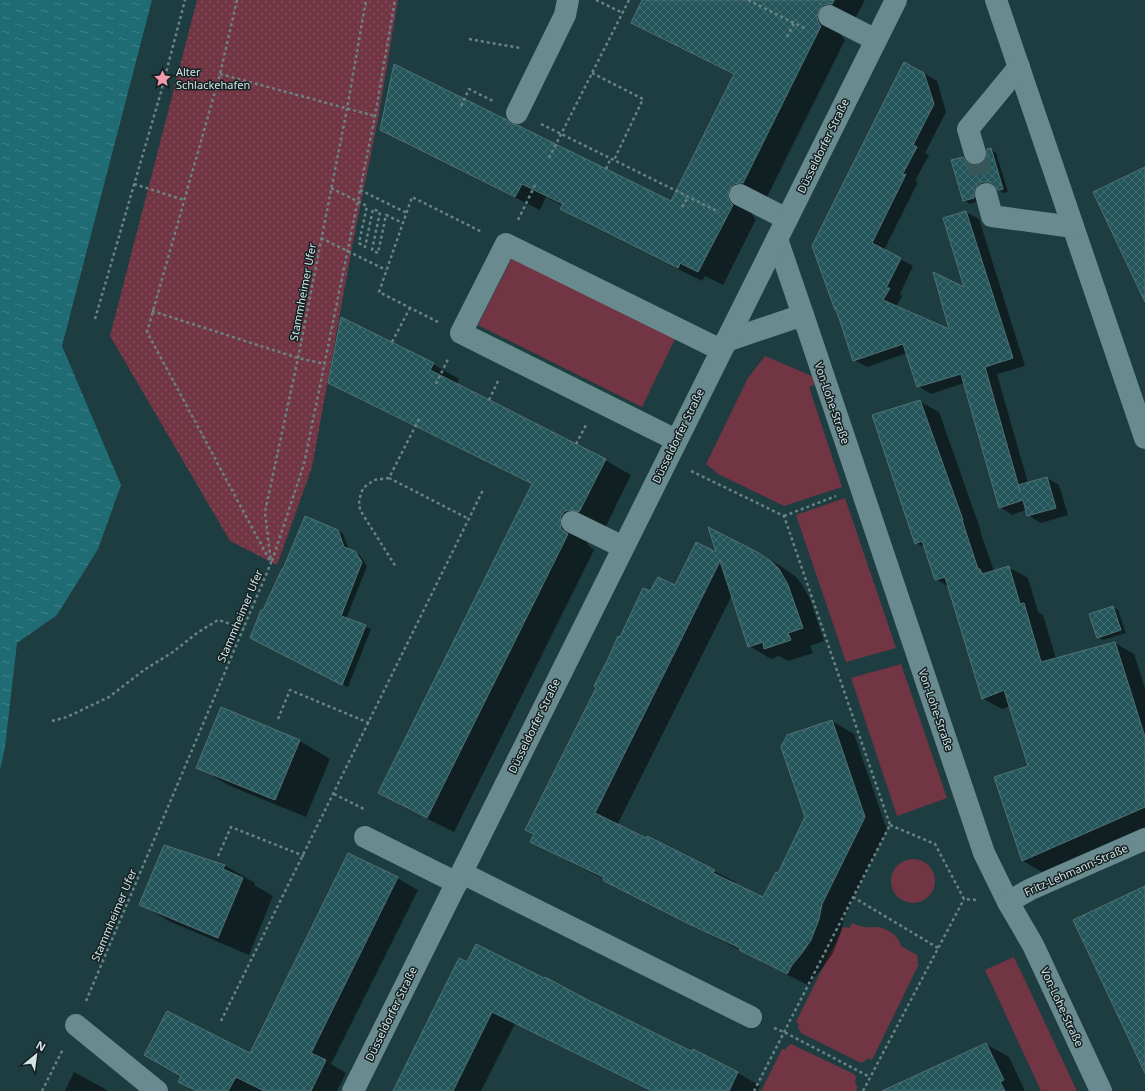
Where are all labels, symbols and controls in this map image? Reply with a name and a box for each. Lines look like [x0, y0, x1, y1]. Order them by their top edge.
place label: Alter Schlackehafen [176, 64, 250, 92]
place icon: Alter Schlackehafen [153, 68, 173, 88]
street label: Düsseldorfer Straße [793, 96, 852, 196]
street label: Stammheimer Ufer [286, 241, 319, 342]
street label: Von-Lohe-Straße [811, 360, 854, 446]
street label: Düsseldorfer Straße [648, 386, 707, 486]
street label: Stammheimer Ufer [213, 567, 266, 664]
street label: Von-Lohe-Straße [915, 667, 958, 753]
street label: Düsseldorfer Straße [504, 676, 563, 776]
street label: Fritz-Lehmann-Straße [1022, 840, 1130, 899]
street label: Stammheimer Ufer [87, 866, 140, 963]
street label: Düsseldorfer Straße [361, 964, 420, 1064]
street label: Von-Lohe-Straße [1037, 965, 1087, 1049]
north arrow [16, 1035, 56, 1075]
text: N [34, 1037, 49, 1055]

